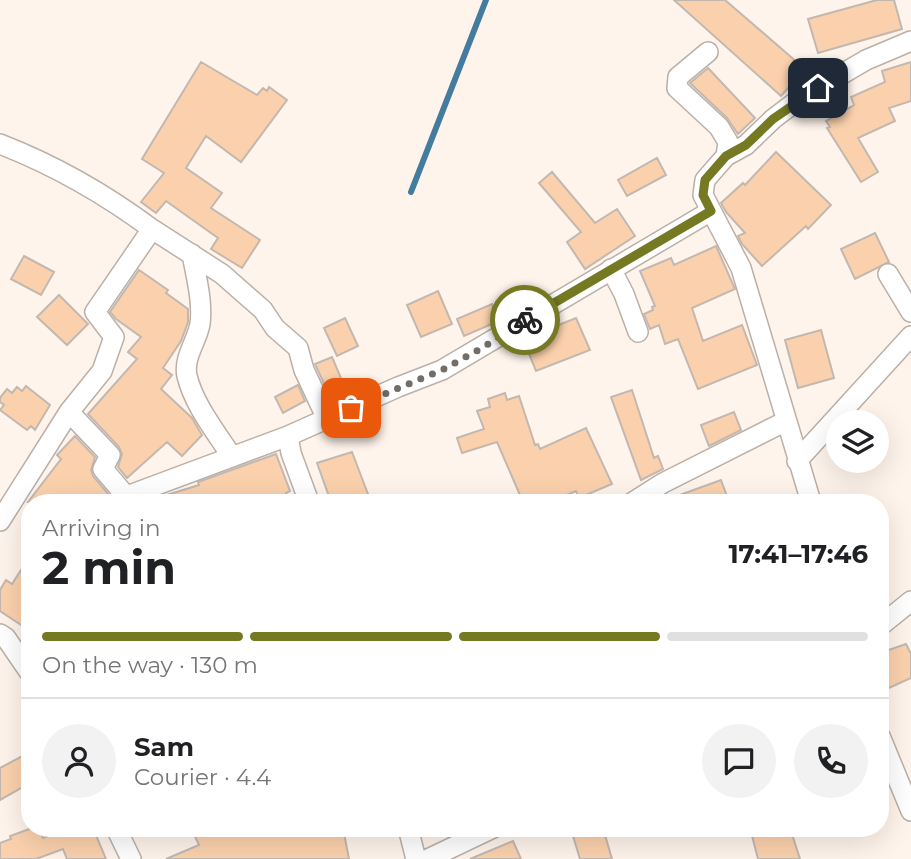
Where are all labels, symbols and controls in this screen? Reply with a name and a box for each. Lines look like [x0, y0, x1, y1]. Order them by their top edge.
pin [788, 58, 848, 118]
icon: home [799, 69, 837, 107]
courier [490, 285, 560, 355]
icon: bike [506, 301, 544, 339]
pin [321, 378, 381, 438]
icon: bag [332, 389, 370, 427]
map controls [826, 410, 889, 473]
button: layers [826, 410, 889, 473]
text: Arriving in [42, 514, 161, 542]
text: 17:41–17:46 [728, 538, 868, 570]
text: 2 min [42, 539, 176, 596]
text: On the way · 130 m [42, 651, 258, 679]
button: person [42, 724, 116, 798]
button: chat [702, 724, 776, 798]
button: phone [794, 724, 868, 798]
text: Sam [134, 731, 194, 763]
text: Courier · 4.4 [134, 763, 271, 791]

